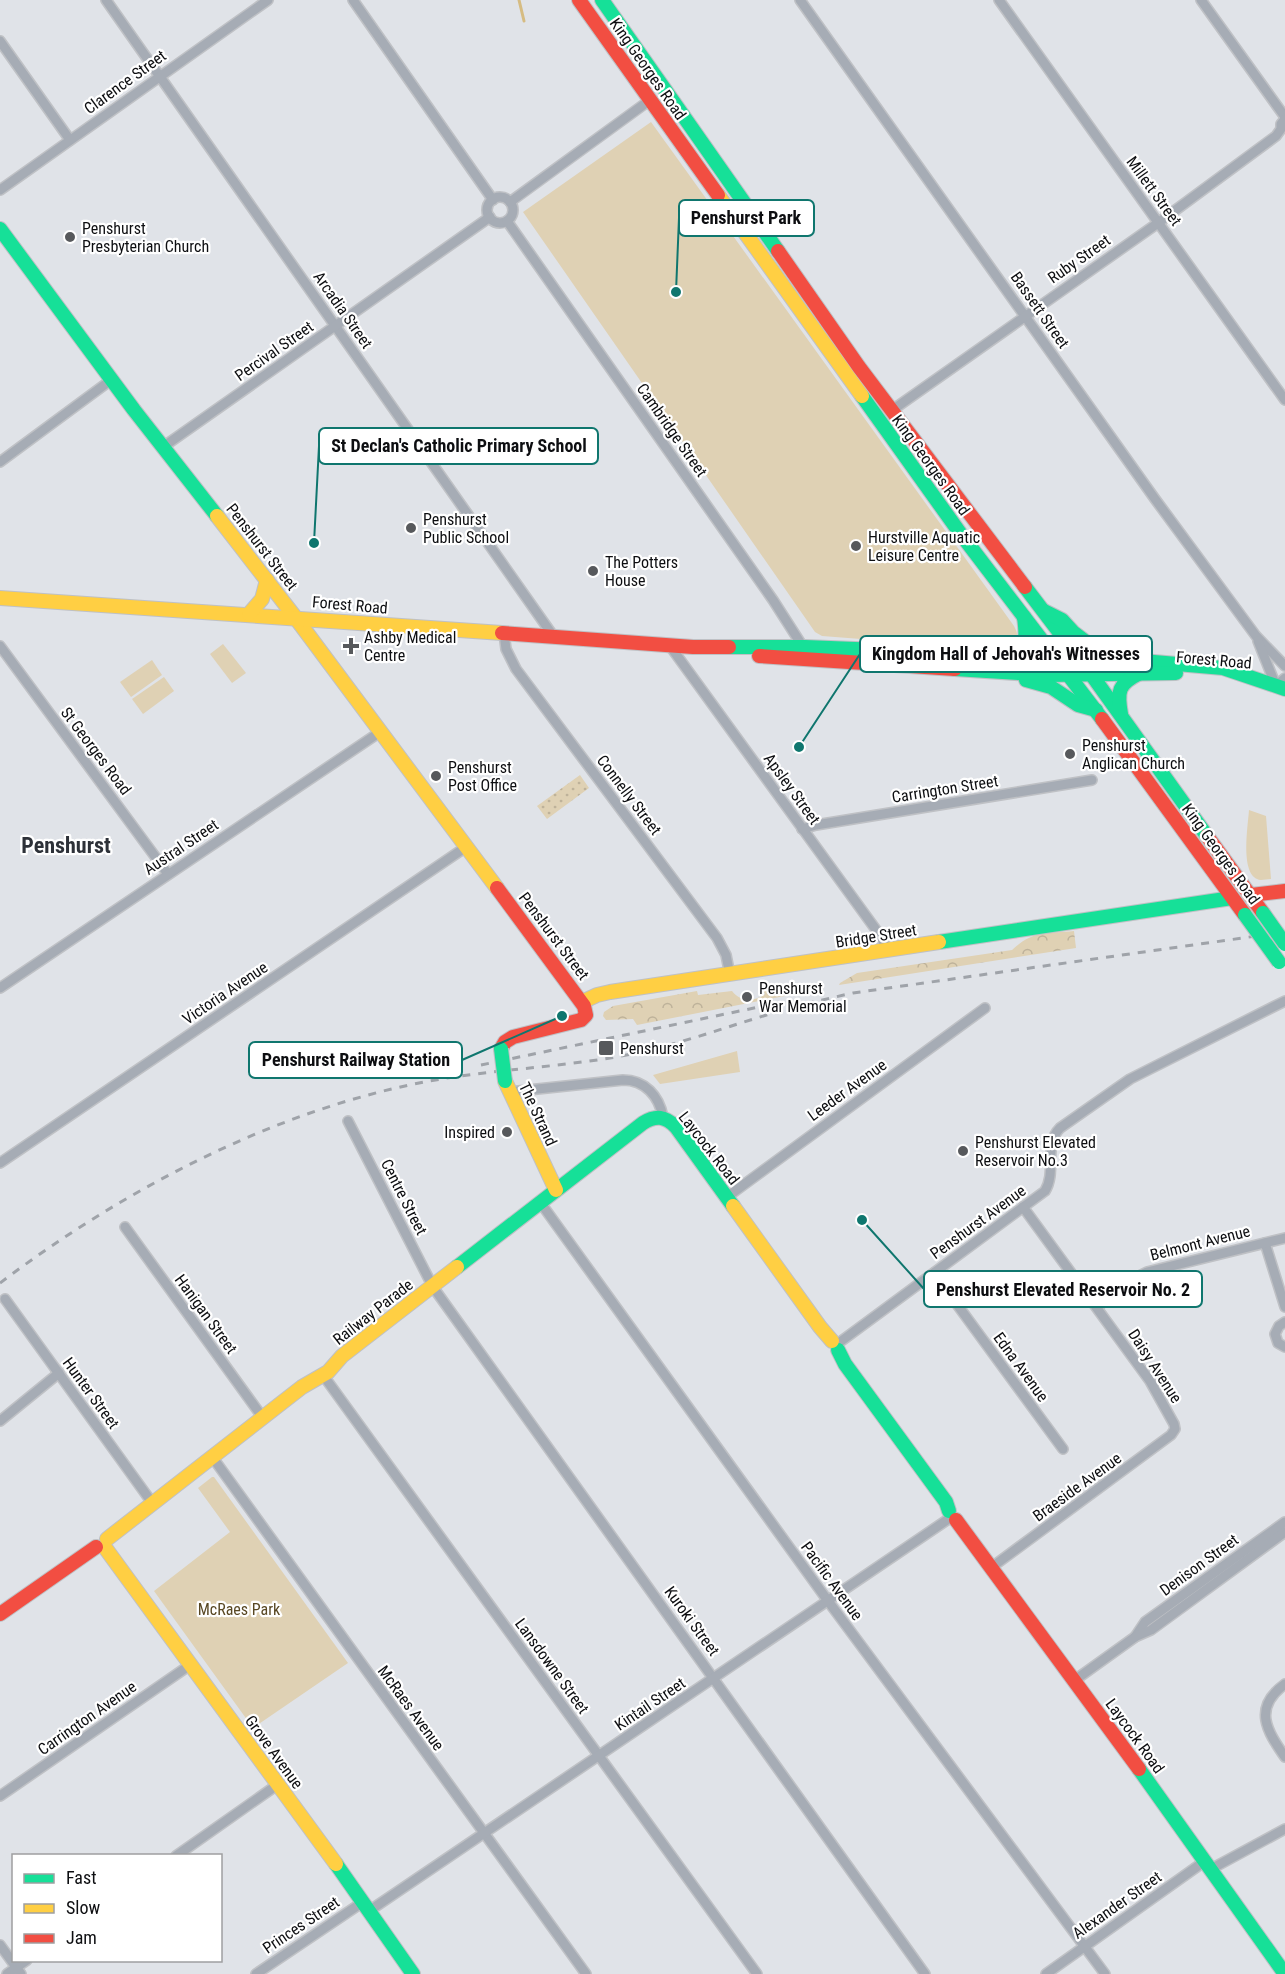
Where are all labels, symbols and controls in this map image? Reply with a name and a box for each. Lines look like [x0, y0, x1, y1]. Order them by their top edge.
street label: King Georges Road [606, 14, 690, 124]
street label: Clarence Street [80, 46, 170, 118]
street label: Millett Street [1122, 153, 1186, 230]
callout: Penshurst Park [679, 200, 814, 236]
text: Penshurst Park [691, 207, 802, 228]
place label: Penshurst Presbyterian Church [82, 219, 209, 256]
marker: Penshurst Presbyterian Church [63, 230, 77, 244]
street label: Ruby Street [1044, 230, 1114, 287]
street label: Arcadia Street [310, 268, 377, 352]
street label: Bassett Street [1007, 268, 1073, 352]
street label: Percival Street [231, 317, 317, 385]
street label: Cambridge Street [633, 380, 711, 481]
street label: King Georges Road [888, 411, 974, 519]
callout: St Declan's Catholic Primary School [319, 428, 598, 464]
text: St Declan's Catholic Primary School [331, 435, 587, 456]
street label: Penshurst Street [222, 500, 302, 594]
place label: Penshurst Public School [423, 510, 509, 547]
marker: Penshurst Public School [404, 521, 418, 535]
place label: Hurstville Aquatic Leisure Centre [868, 528, 980, 565]
marker: Hurstville Aquatic Leisure Centre [849, 539, 863, 553]
place label: The Potters House [605, 553, 678, 590]
marker: The Potters House [586, 564, 600, 578]
street label: Forest Road [312, 592, 388, 618]
place label: Ashby Medical Centre [364, 628, 456, 665]
callout: Kingdom Hall of Jehovah's Witnesses [860, 636, 1152, 672]
marker: Ashby Medical Centre [342, 637, 360, 655]
text: Kingdom Hall of Jehovah's Witnesses [872, 643, 1140, 664]
street label: Forest Road [1176, 647, 1252, 673]
street label: St Georges Road [57, 703, 135, 799]
place label: Penshurst Anglican Church [1082, 736, 1185, 773]
marker: Penshurst Anglican Church [1063, 747, 1077, 761]
street label: Apsley Street [760, 750, 824, 828]
street label: Connelly Street [593, 751, 665, 839]
place label: Penshurst Post Office [448, 758, 517, 795]
marker: Penshurst Post Office [429, 769, 443, 783]
street label: Carrington Street [891, 771, 1000, 807]
street label: King Georges Road [1178, 800, 1264, 908]
street label: Austral Street [140, 815, 222, 879]
district label: Penshurst [21, 833, 111, 858]
street label: Penshurst Street [515, 888, 593, 984]
street label: Bridge Street [834, 920, 918, 952]
street label: Victoria Avenue [179, 958, 271, 1028]
place label: Penshurst War Memorial [759, 979, 847, 1016]
marker: Penshurst War Memorial [740, 990, 754, 1004]
marker: Penshurst [597, 1039, 615, 1057]
place label: Penshurst [620, 1039, 684, 1058]
callout: Penshurst Railway Station [249, 1042, 462, 1078]
text: Penshurst Railway Station [262, 1049, 450, 1070]
street label: Leeder Avenue [804, 1055, 890, 1125]
street label: The Strand [515, 1079, 561, 1149]
street label: Laycock Road [675, 1108, 743, 1188]
place label: Inspired [444, 1123, 495, 1142]
marker: Inspired [500, 1125, 514, 1139]
place label: Penshurst Elevated Reservoir No.3 [975, 1133, 1096, 1170]
marker: Penshurst Elevated Reservoir No.3 [956, 1144, 970, 1158]
street label: Centre Street [377, 1156, 431, 1238]
street label: Penshurst Avenue [927, 1181, 1029, 1263]
street label: Belmont Avenue [1148, 1221, 1252, 1265]
street label: Hanigan Street [171, 1271, 241, 1358]
callout: Penshurst Elevated Reservoir No. 2 [924, 1271, 1202, 1307]
street label: Railway Parade [329, 1275, 417, 1349]
text: Penshurst Elevated Reservoir No. 2 [936, 1279, 1190, 1300]
street label: Daisy Avenue [1124, 1326, 1186, 1406]
street label: Edna Avenue [990, 1329, 1052, 1405]
street label: Hunter Street [59, 1354, 123, 1433]
street label: Braeside Avenue [1029, 1449, 1125, 1525]
street label: Denison Street [1156, 1530, 1242, 1600]
street label: Pacific Avenue [797, 1538, 867, 1624]
street label: Kuroki Street [660, 1583, 724, 1660]
park label: McRaes Park [198, 1600, 281, 1619]
street label: Lansdowne Street [511, 1615, 593, 1718]
street label: McRaes Avenue [374, 1662, 448, 1754]
street label: Kintail Street [611, 1673, 689, 1735]
street label: Carrington Avenue [34, 1677, 140, 1759]
street label: Laycock Road [1102, 1695, 1168, 1777]
street label: Grove Avenue [241, 1712, 307, 1792]
legend [12, 1854, 222, 1962]
text: Fast [66, 1867, 97, 1888]
street label: Alexander Street [1069, 1867, 1165, 1943]
street label: Princes Street [259, 1892, 343, 1958]
text: Slow [66, 1897, 101, 1918]
text: Jam [66, 1927, 97, 1948]

